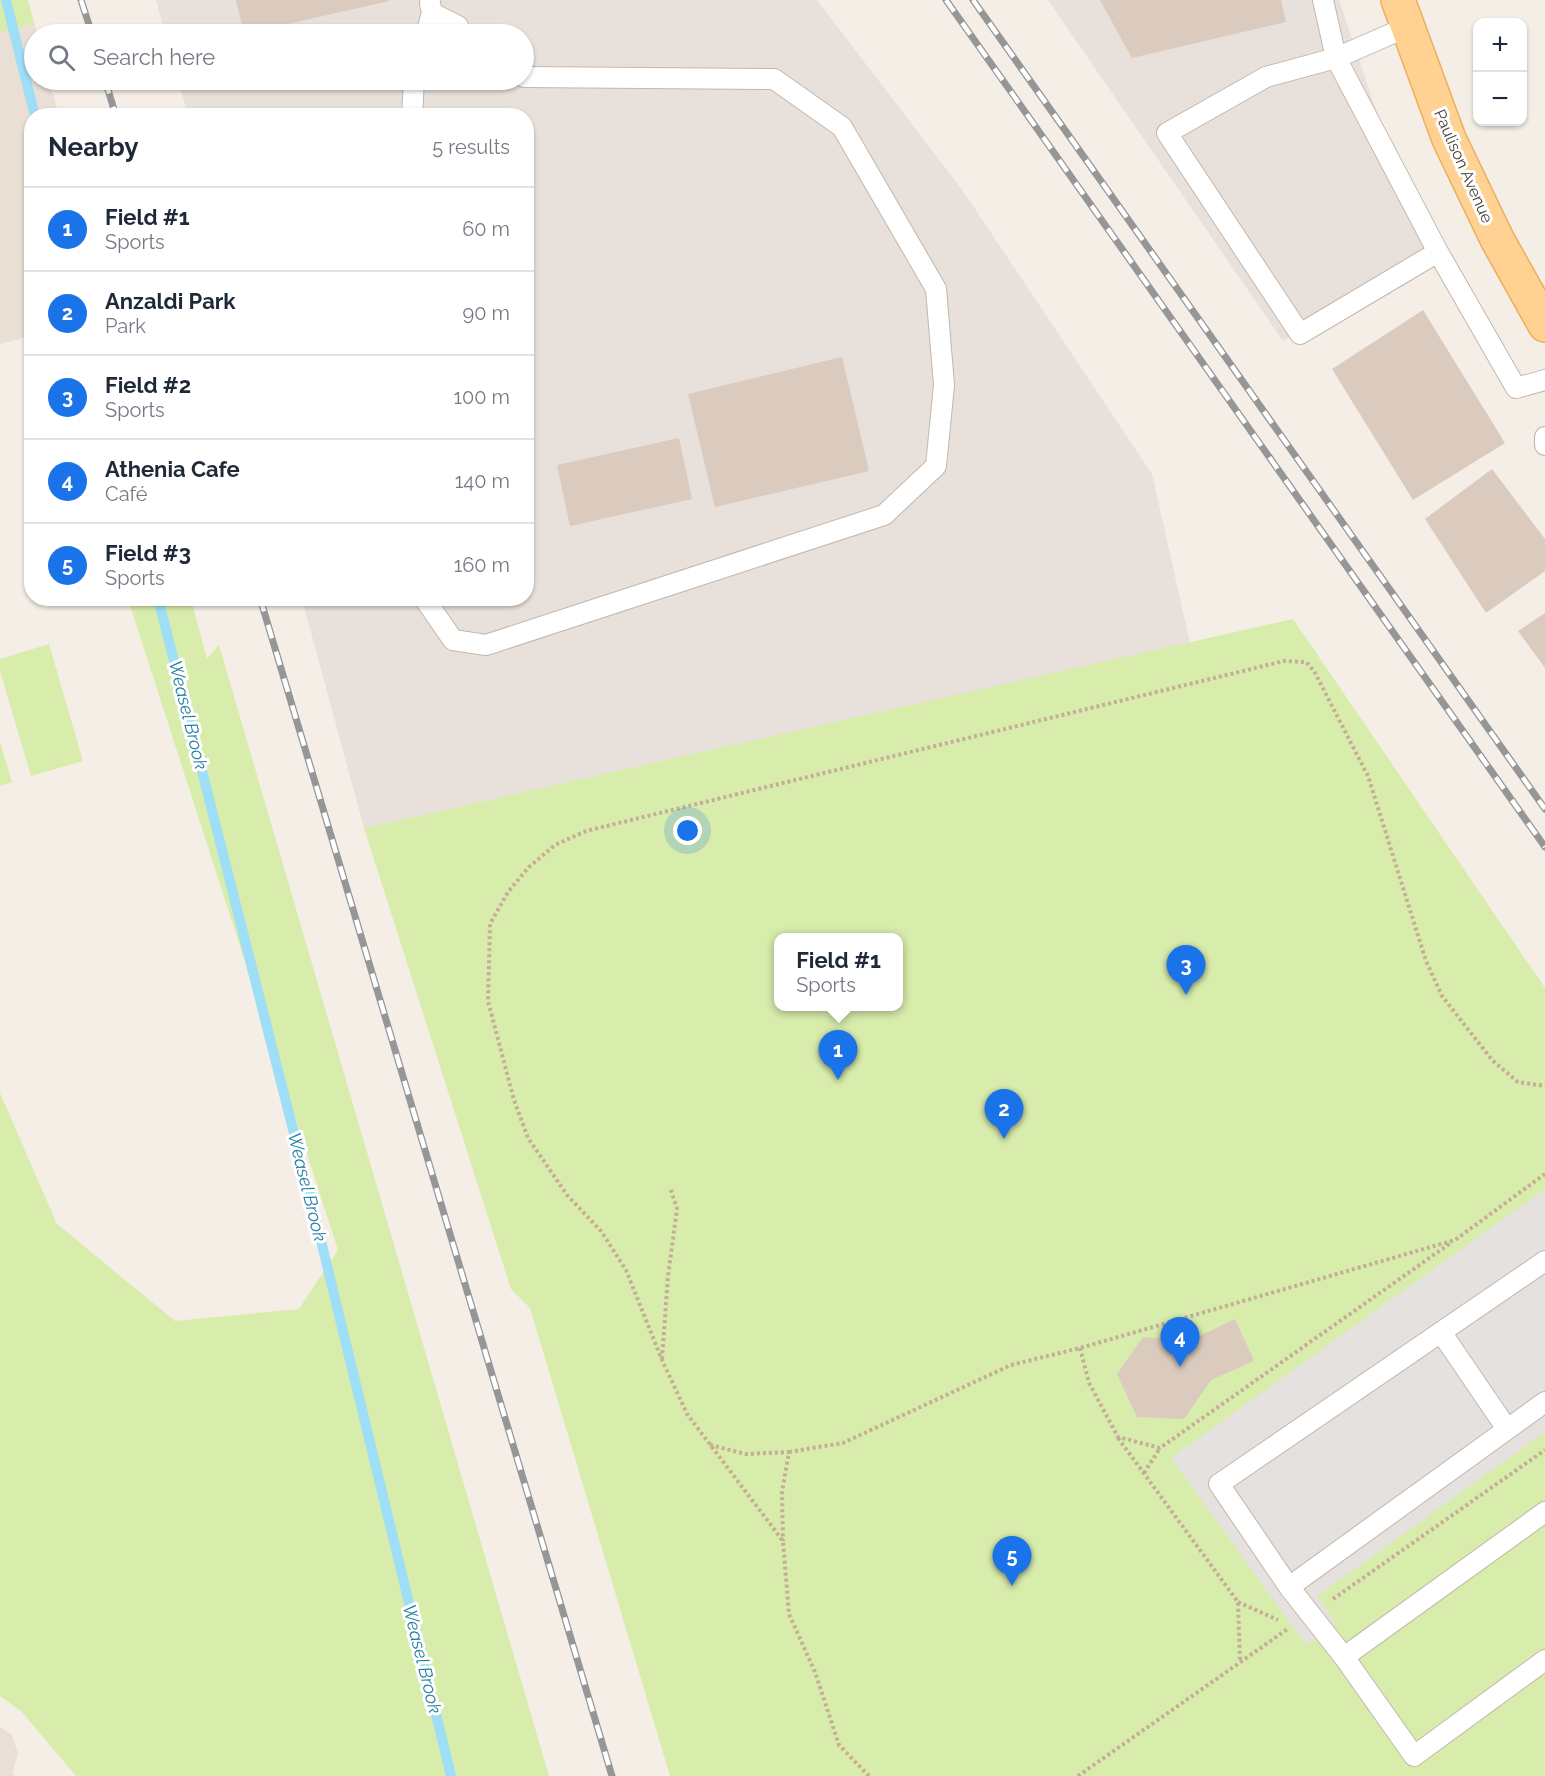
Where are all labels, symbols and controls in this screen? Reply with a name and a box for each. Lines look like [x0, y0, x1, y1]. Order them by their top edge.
map controls [1473, 18, 1527, 126]
button: + [1473, 18, 1527, 72]
search box [24, 24, 534, 90]
icon: search [45, 41, 78, 74]
text: Search here [93, 44, 215, 70]
button: − [1473, 72, 1527, 126]
street label: Paulison Avenue [1430, 107, 1497, 226]
text: Nearby [48, 132, 138, 162]
text: 5 results [432, 135, 510, 159]
text: Field #1 [105, 204, 190, 230]
text: 1 [63, 217, 72, 241]
text: 60 m [462, 217, 510, 241]
text: Sports [105, 230, 165, 254]
text: Anzaldi Park [105, 288, 236, 314]
text: 2 [62, 301, 73, 325]
text: 90 m [463, 301, 510, 325]
text: Park [105, 314, 146, 338]
text: Field #2 [105, 372, 191, 398]
text: 3 [62, 385, 73, 409]
text: 100 m [453, 385, 510, 409]
text: Sports [105, 398, 165, 422]
text: Athenia Cafe [105, 456, 240, 482]
text: 4 [62, 469, 73, 493]
text: 140 m [455, 469, 510, 493]
text: Café [105, 482, 148, 506]
text: Field #3 [105, 540, 191, 566]
text: 5 [62, 553, 73, 577]
text: 160 m [454, 553, 510, 577]
text: Sports [105, 566, 165, 590]
water label: Weasel Brook [165, 658, 212, 772]
your location [673, 816, 702, 845]
popup [774, 933, 903, 1011]
pin: 3 [1166, 946, 1206, 995]
text: Field #1 [796, 947, 881, 973]
text: Sports [796, 973, 856, 997]
pin: 1 [818, 1030, 858, 1080]
pin: 2 [984, 1090, 1024, 1139]
water label: Weasel Brook [284, 1130, 331, 1244]
pin: 4 [1160, 1318, 1200, 1367]
pin: 5 [992, 1536, 1032, 1586]
water label: Weasel Brook [399, 1602, 446, 1716]

